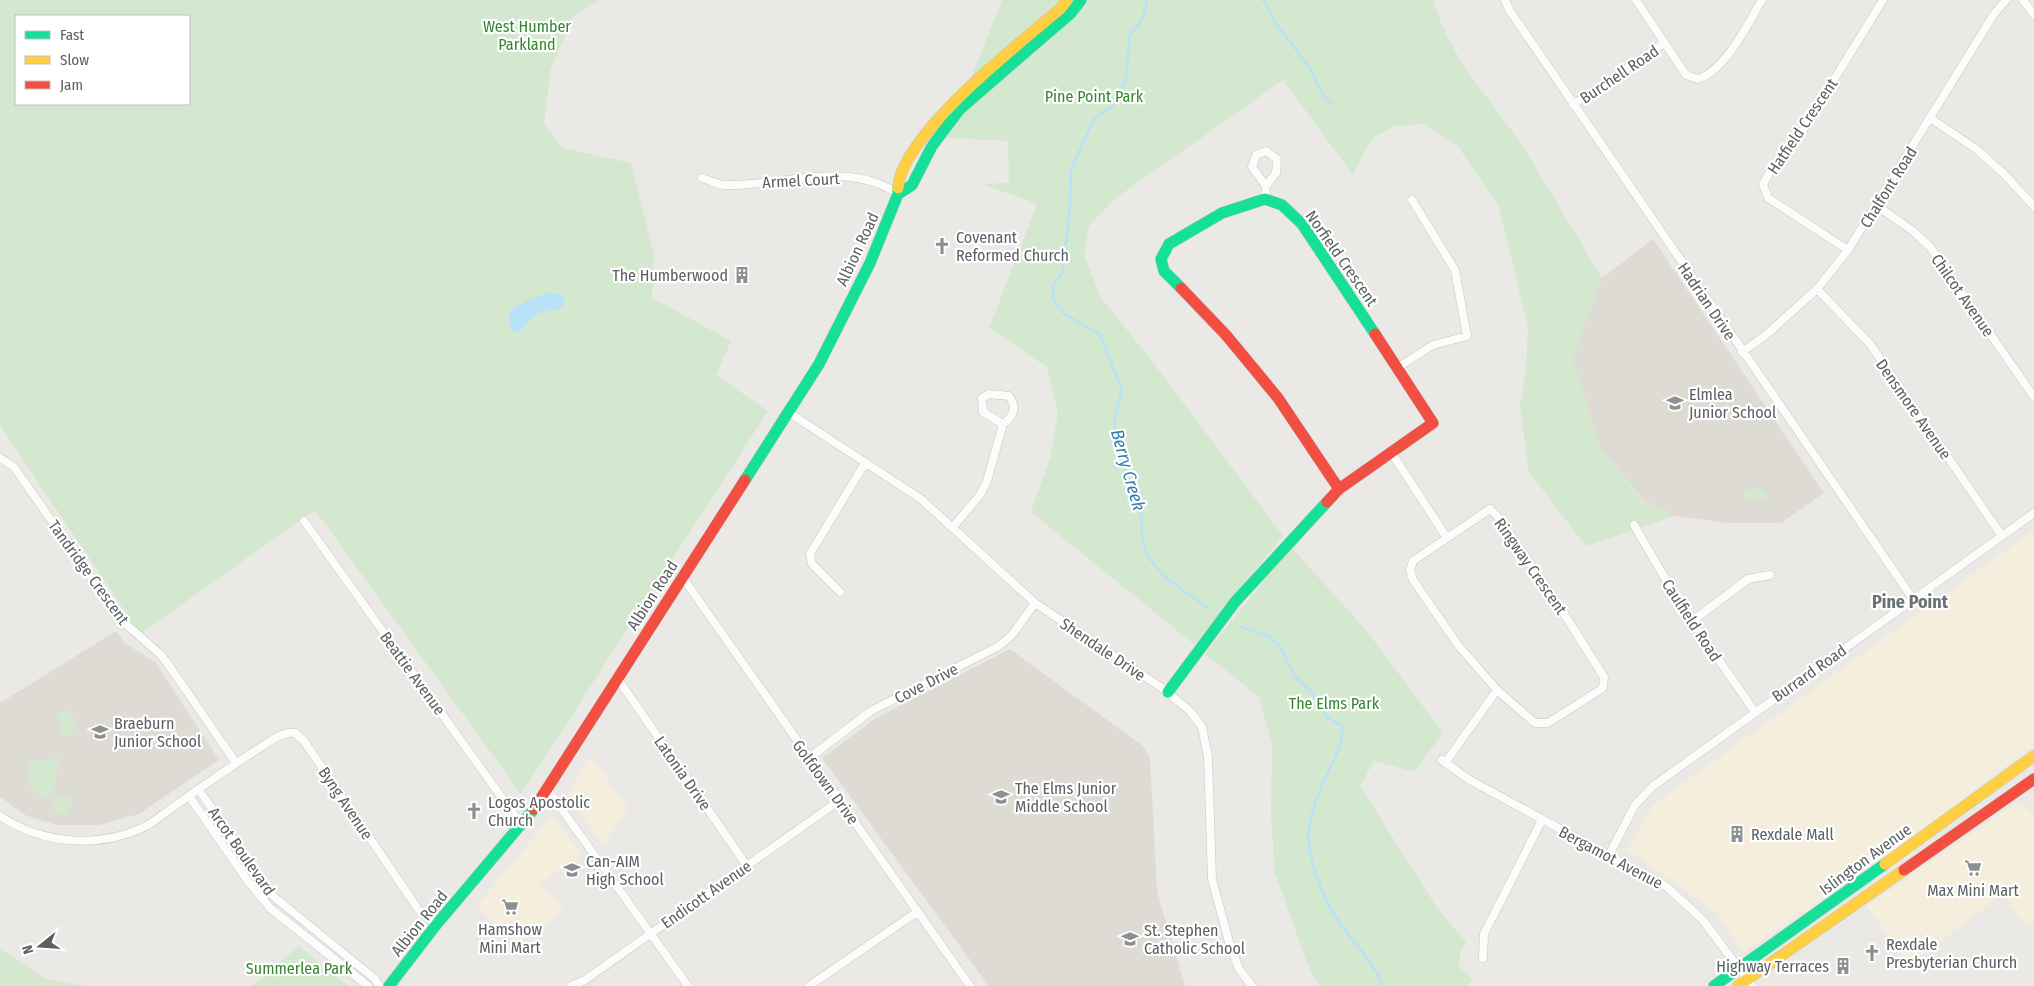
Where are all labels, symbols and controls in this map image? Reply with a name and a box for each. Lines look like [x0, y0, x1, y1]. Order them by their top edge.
legend [15, 15, 190, 105]
park label: West Humber Parkland [483, 17, 571, 54]
text: Fast [60, 26, 84, 44]
street label: Burchell Road [1576, 41, 1662, 108]
text: Slow [60, 51, 89, 69]
street label: Hatfield Crescent [1763, 74, 1842, 178]
text: Jam [60, 76, 83, 94]
park label: Pine Point Park [1045, 87, 1144, 106]
street label: Chalfont Road [1856, 143, 1921, 231]
street label: Armel Court [762, 169, 841, 192]
street label: Norfield Crescent [1302, 207, 1382, 310]
street label: Albion Road [832, 209, 883, 289]
place label: Covenant Reformed Church [956, 228, 1069, 265]
church icon: Covenant Reformed Church [932, 236, 952, 256]
street label: Chilcot Avenue [1927, 250, 1998, 340]
street label: Hadrian Drive [1674, 259, 1740, 344]
building icon: The Humberwood [732, 265, 752, 285]
place label: The Humberwood [612, 266, 728, 285]
street label: Densmore Avenue [1872, 355, 1955, 463]
place label: Elmlea Junior School [1689, 385, 1776, 422]
school or university icon: Elmlea Junior School [1665, 393, 1685, 413]
water label: Berry Creek [1106, 427, 1150, 513]
street label: Ringway Crescent [1490, 514, 1571, 619]
street label: Tandridge Crescent [44, 516, 133, 629]
street label: Albion Road [623, 557, 682, 634]
street label: Caulfield Road [1658, 576, 1725, 665]
district label: Pine Point [1872, 591, 1949, 613]
street label: Shendale Drive [1057, 614, 1149, 685]
street label: Beattie Avenue [376, 628, 449, 719]
street label: Burrard Road [1768, 641, 1850, 706]
street label: Cove Drive [891, 659, 961, 708]
park label: The Elms Park [1289, 694, 1380, 713]
place label: Braeburn Junior School [114, 714, 201, 751]
school or university icon: Braeburn Junior School [90, 722, 110, 742]
street label: Latonia Drive [650, 733, 715, 814]
street label: Golfdown Drive [788, 736, 863, 828]
street label: Byng Avenue [314, 763, 377, 843]
place label: The Elms Junior Middle School [1015, 779, 1117, 816]
school or university icon: The Elms Junior Middle School [991, 787, 1011, 807]
place label: Logos Apostolic Church [488, 793, 590, 830]
church icon: Logos Apostolic Church [464, 801, 484, 821]
street label: Arcot Boulevard [204, 803, 279, 899]
street label: Islington Avenue [1816, 820, 1915, 899]
street label: Bergamot Avenue [1556, 822, 1666, 893]
building icon: Rexdale Mall [1727, 824, 1747, 844]
place label: Rexdale Mall [1751, 825, 1834, 844]
place label: Can-AIM High School [586, 852, 664, 889]
street label: Endicott Avenue [658, 856, 755, 932]
supermarket icon: Max Mini Mart [1963, 858, 1983, 878]
school or university icon: Can-AIM High School [562, 860, 582, 880]
place label: Max Mini Mart [1927, 881, 2020, 900]
street label: Albion Road [387, 887, 452, 960]
supermarket icon: Hamshow Mini Mart [500, 897, 520, 917]
place label: Hamshow Mini Mart [478, 920, 543, 957]
north arrow [15, 921, 65, 971]
place label: St. Stephen Catholic School [1144, 921, 1245, 958]
school or university icon: St. Stephen Catholic School [1120, 929, 1140, 949]
place label: Rexdale Presbyterian Church [1886, 935, 2017, 972]
text: N [19, 943, 37, 956]
church icon: Rexdale Presbyterian Church [1862, 943, 1882, 963]
building icon: Highway Terraces [1833, 956, 1853, 976]
place label: Highway Terraces [1716, 957, 1829, 976]
park label: Summerlea Park [246, 959, 353, 978]

